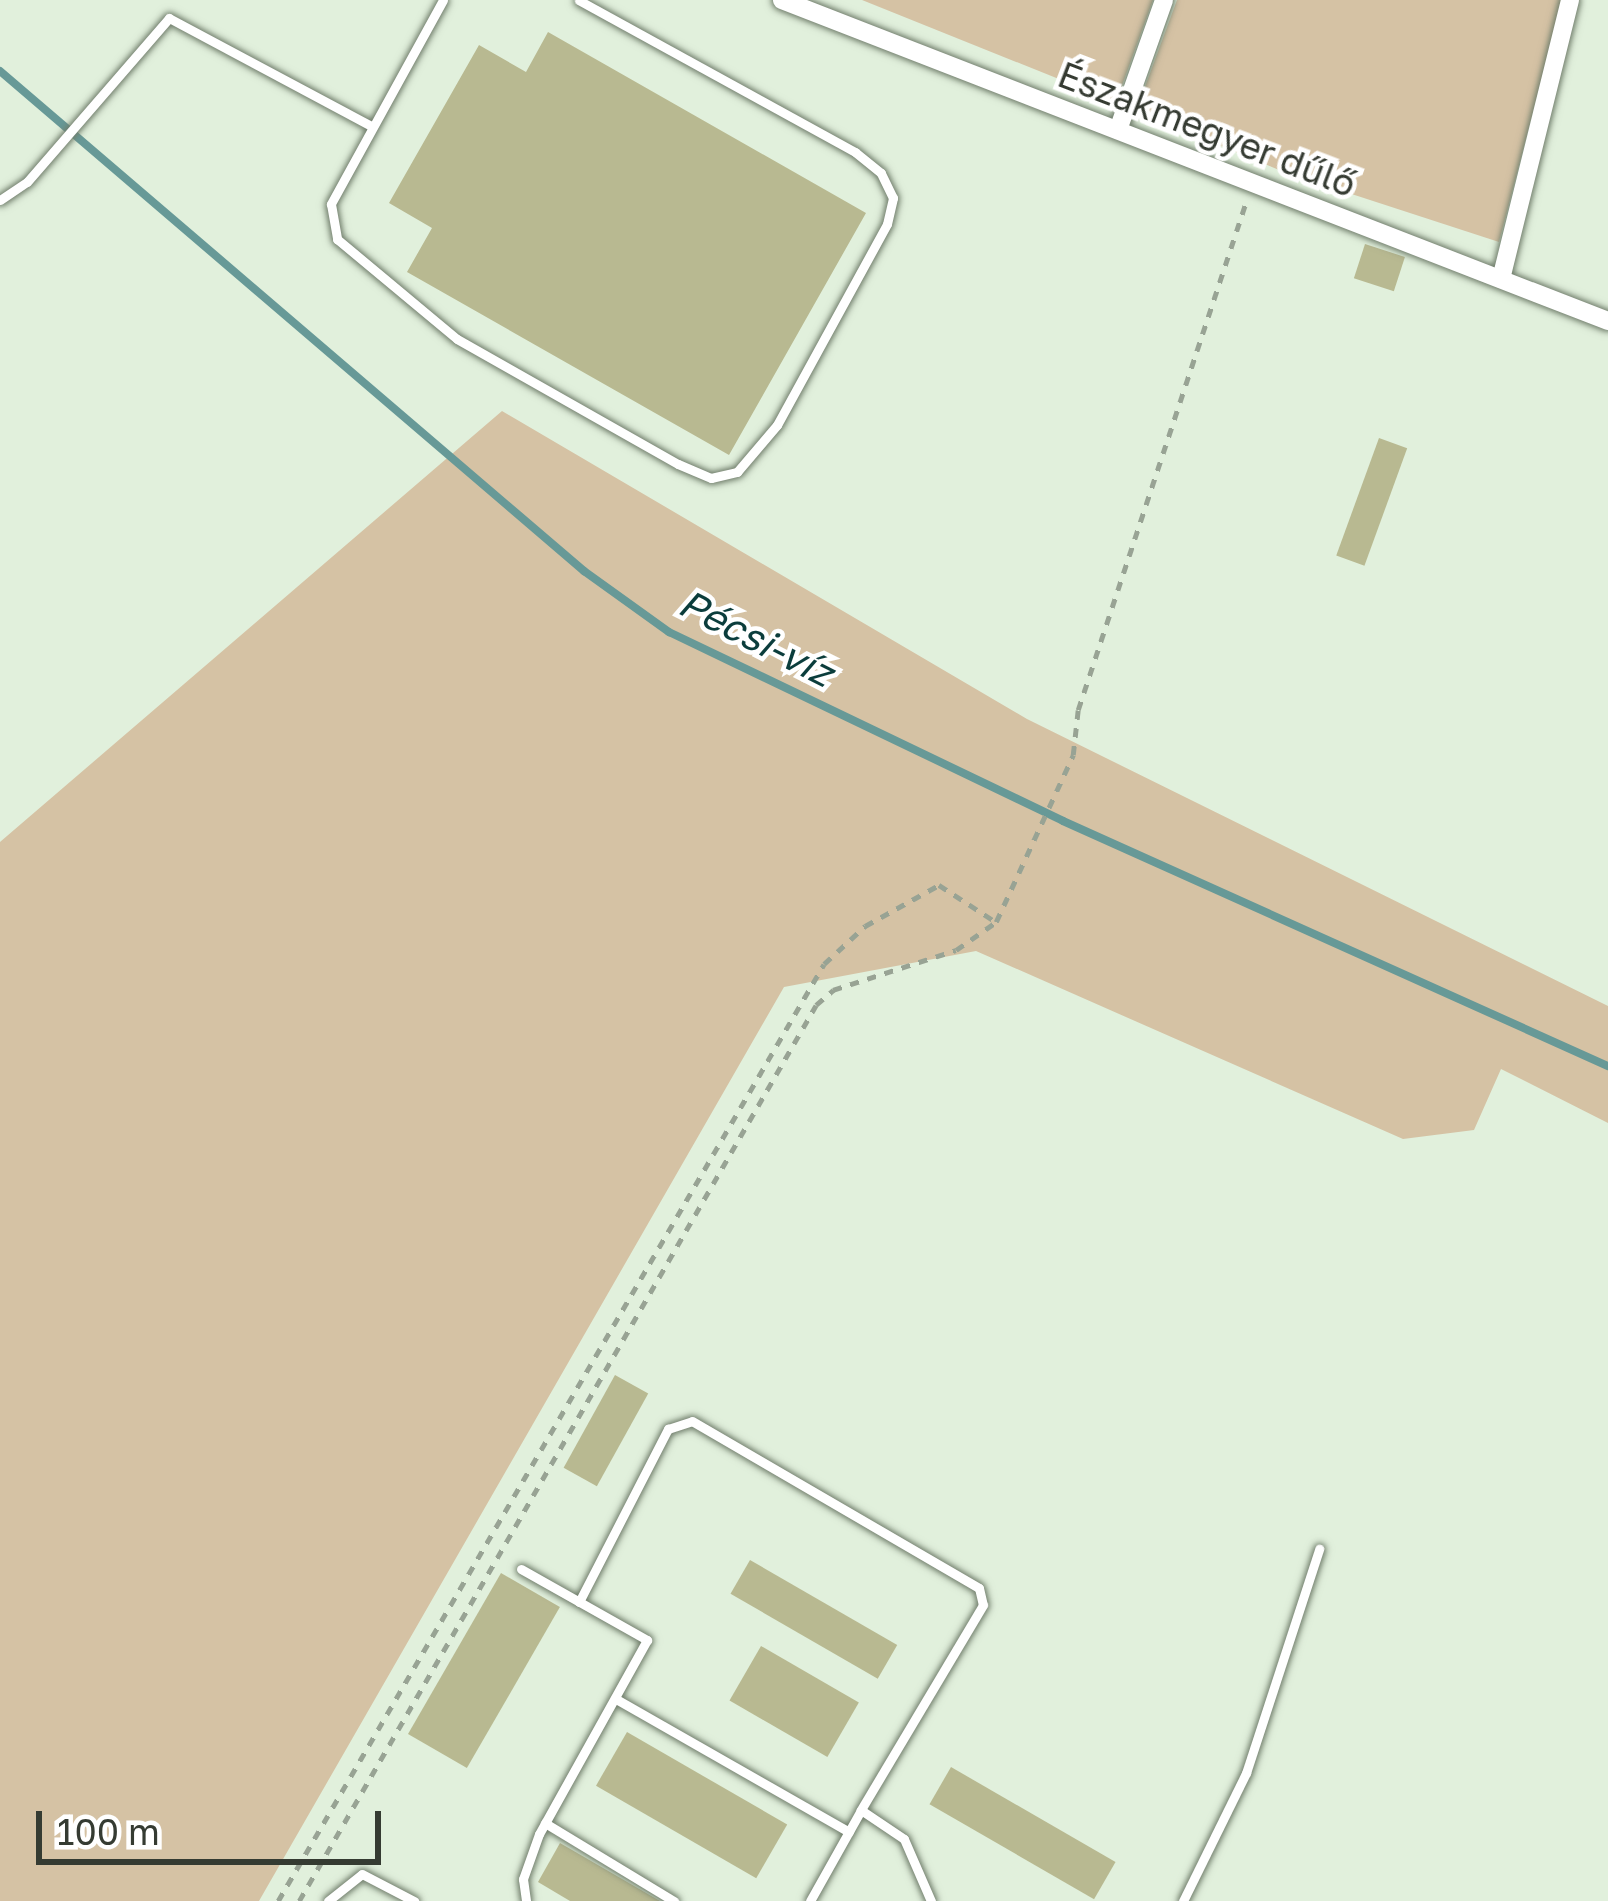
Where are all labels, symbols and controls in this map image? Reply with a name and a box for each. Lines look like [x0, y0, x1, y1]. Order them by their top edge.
street label: Északmegyer dűlő [1052, 52, 1362, 206]
water label: Pécsi-víz [671, 579, 841, 697]
scale bar [42, 1787, 387, 1861]
text: 100 m [57, 1810, 160, 1853]

